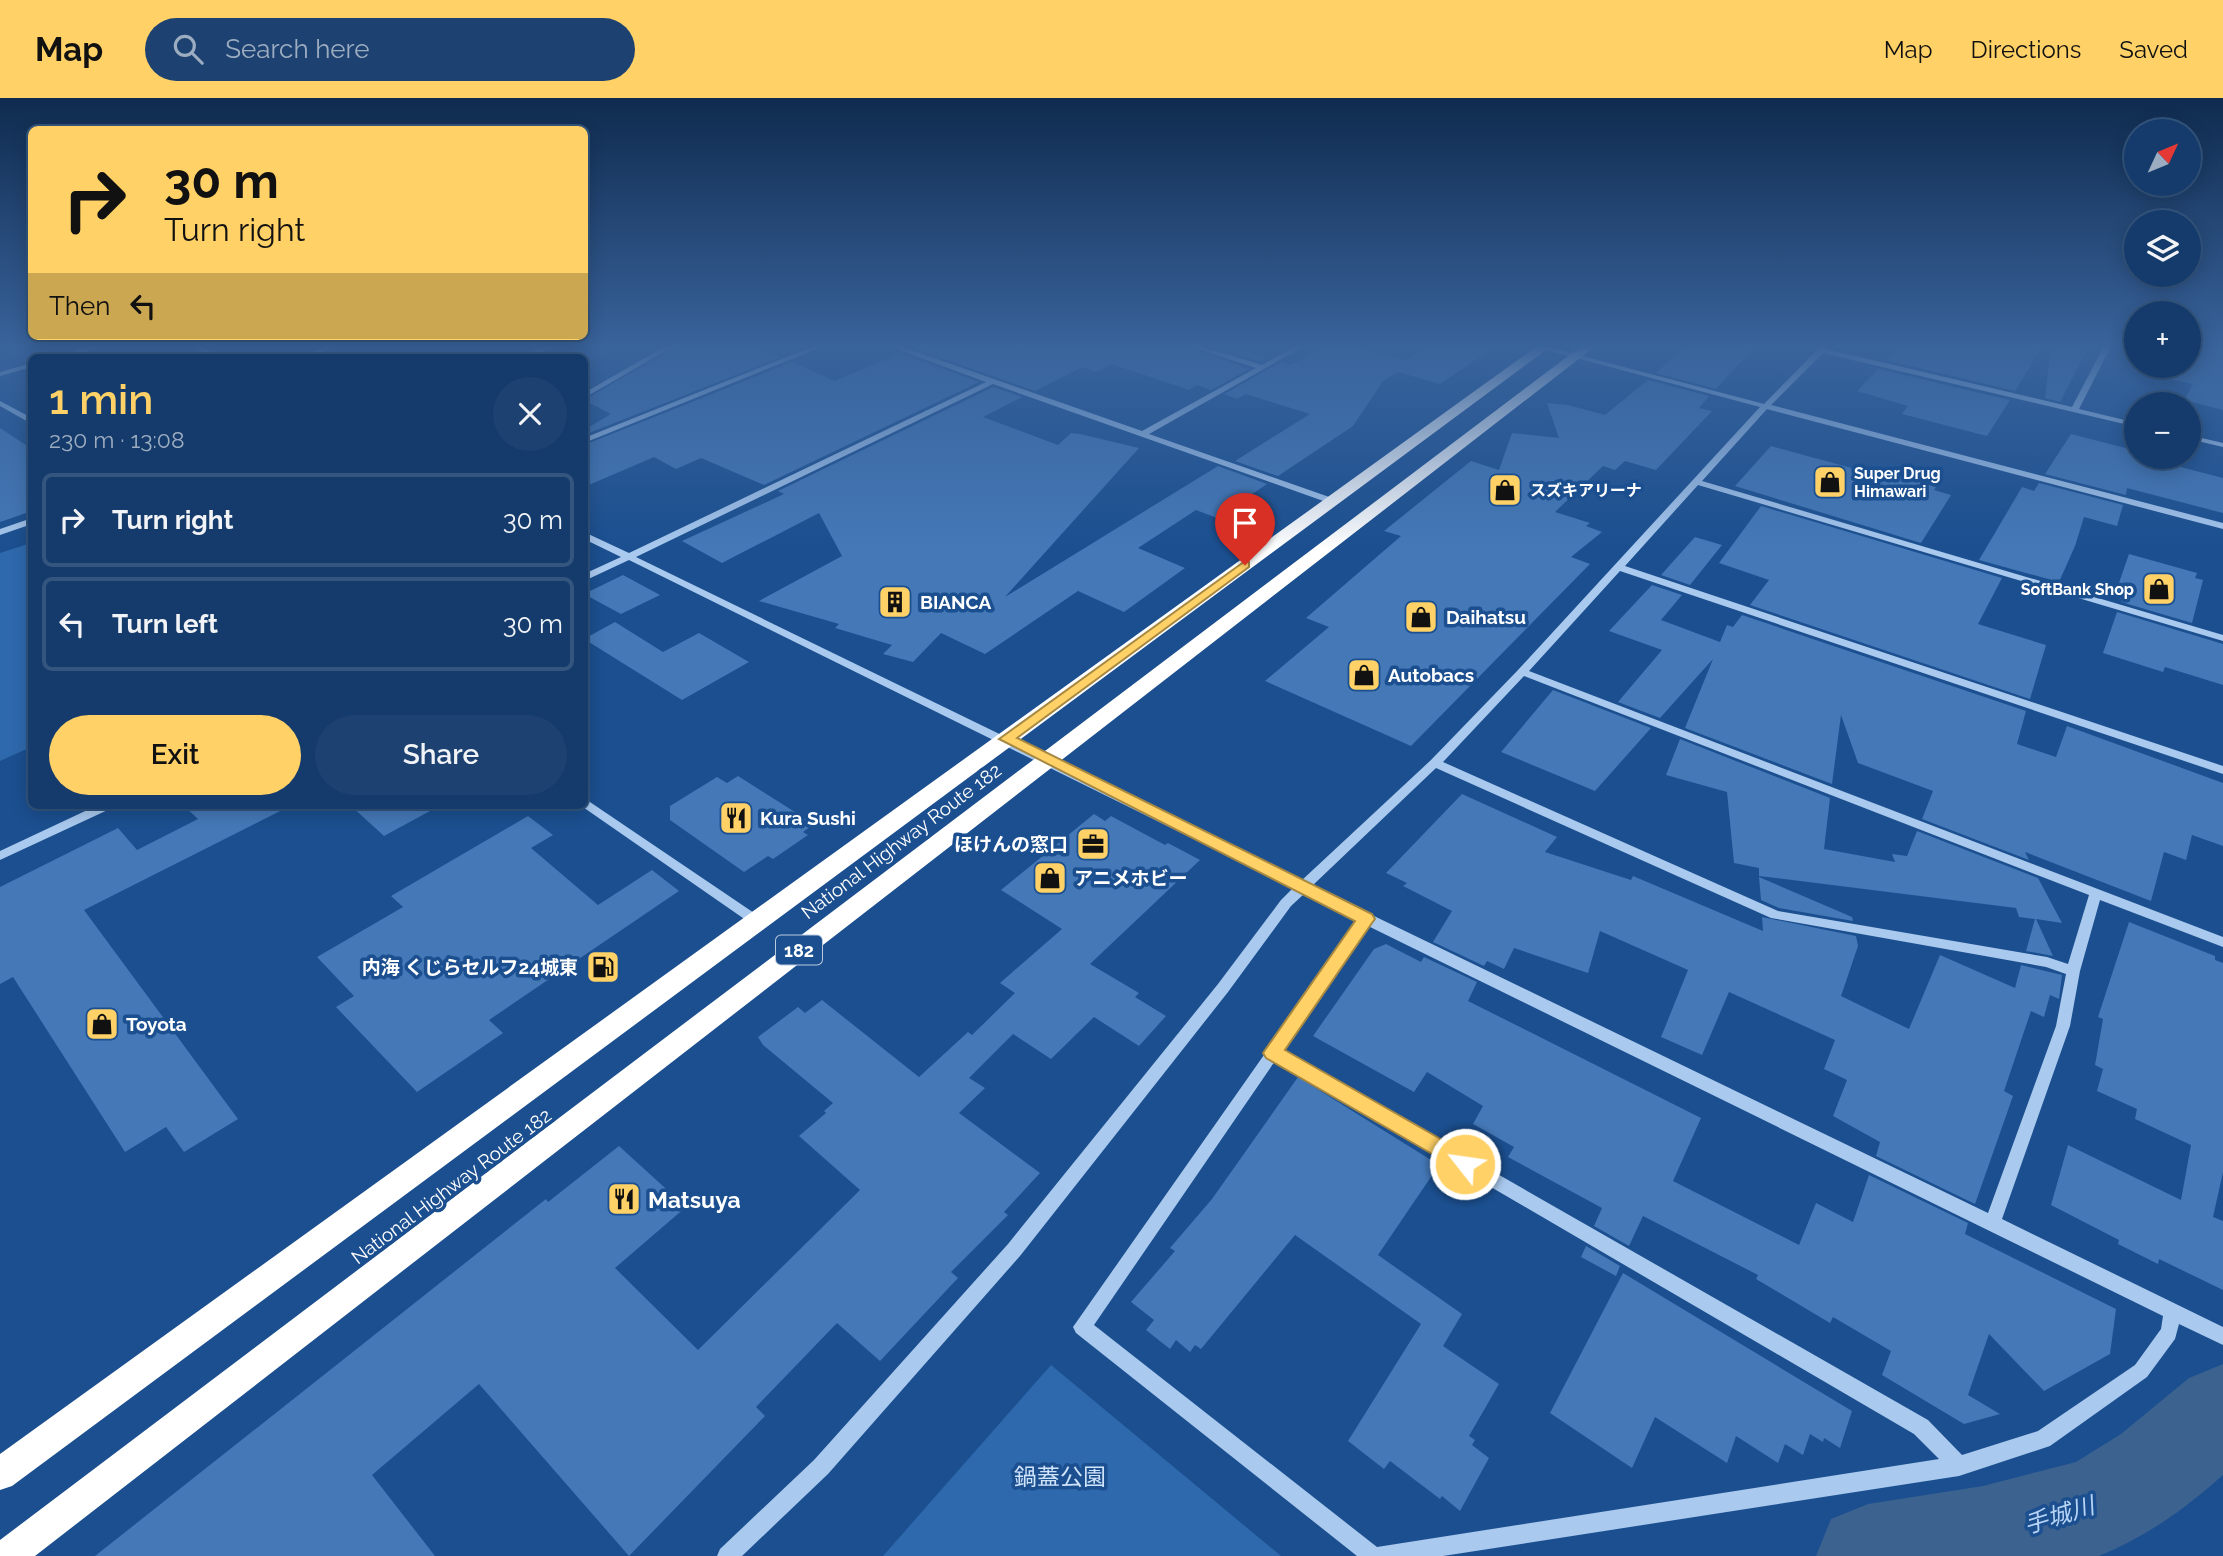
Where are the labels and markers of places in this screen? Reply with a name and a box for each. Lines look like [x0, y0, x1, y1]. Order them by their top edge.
shop icon: Super Drug Himawari [1811, 463, 1849, 501]
place label: Super Drug Himawari [1854, 464, 1941, 501]
shop icon: スズキアリーナ [1486, 471, 1524, 509]
place label: スズキアリーナ [1530, 481, 1642, 500]
pin [1215, 493, 1275, 565]
shop icon: SoftBank Shop [2140, 570, 2178, 608]
place label: SoftBank Shop [2021, 580, 2134, 599]
building icon: BIANCA [876, 583, 914, 621]
place label: BIANCA [920, 591, 991, 613]
shop icon: Daihatsu [1402, 598, 1440, 636]
place label: Daihatsu [1446, 606, 1526, 628]
shop icon: Autobacs [1345, 656, 1383, 694]
place label: Autobacs [1388, 664, 1474, 686]
restaurant icon: Kura Sushi [717, 799, 755, 837]
place label: Kura Sushi [760, 807, 856, 829]
office icon: ほけんの窓口 [1074, 825, 1112, 863]
place label: ほけんの窓口 [954, 833, 1068, 855]
shop icon: アニメホビー [1031, 859, 1069, 897]
place label: アニメホビー [1074, 867, 1188, 889]
fuel station icon: 内海 くじらセルフ24城東 [584, 948, 622, 986]
place label: 内海 くじらセルフ24城東 [362, 956, 578, 978]
shop icon: Toyota [83, 1005, 121, 1043]
place label: Toyota [126, 1013, 187, 1035]
restaurant icon: Matsuya [605, 1180, 643, 1218]
place label: Matsuya [648, 1186, 741, 1213]

